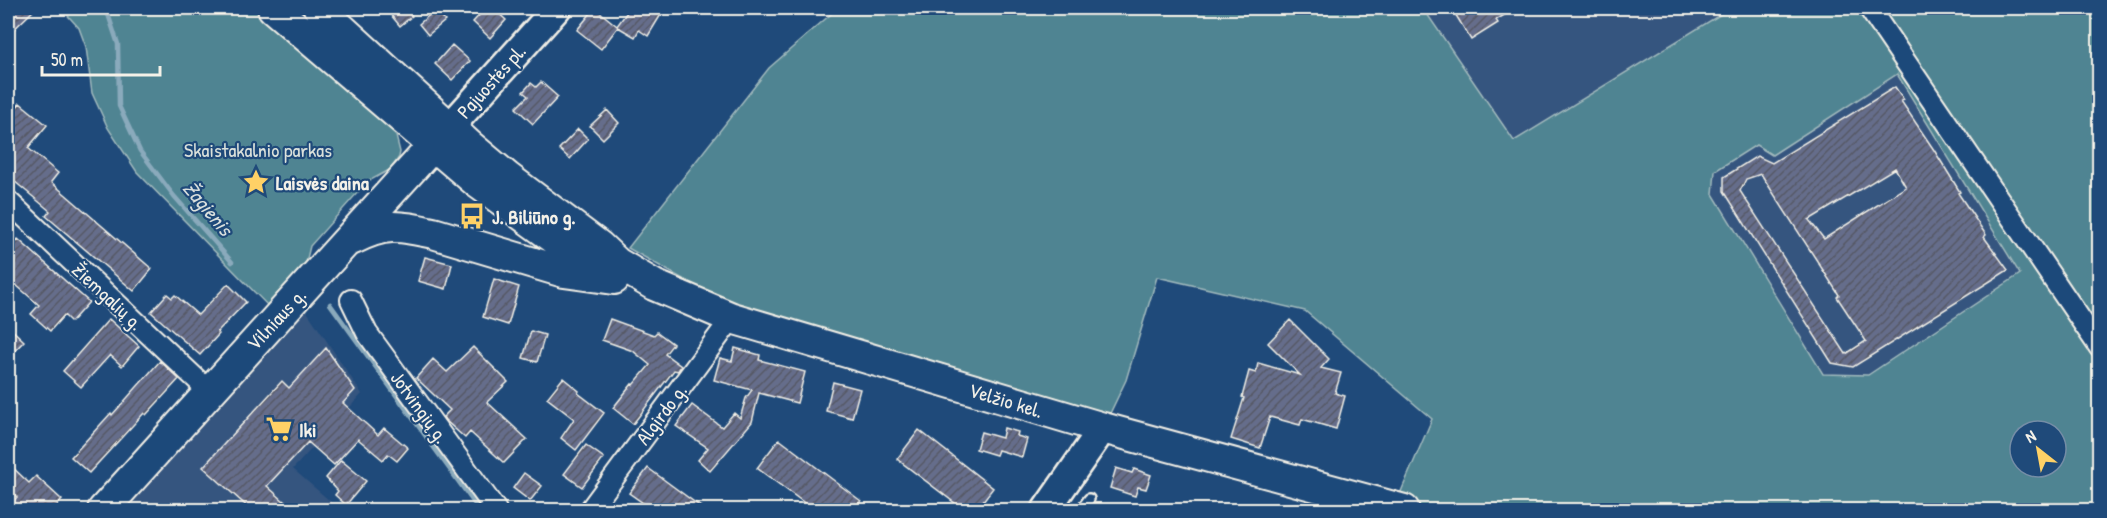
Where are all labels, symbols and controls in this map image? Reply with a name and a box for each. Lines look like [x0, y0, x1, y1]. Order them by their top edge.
street label: Pajuostės pl. [450, 38, 532, 124]
scale bar [42, 39, 160, 77]
text: 50 m [51, 47, 83, 72]
park label: Skaistakalnio parkas [184, 136, 332, 163]
place icon: Laisvės daina [241, 167, 271, 197]
place label: Laisvės daina [276, 169, 369, 196]
water label: Žagienis [176, 174, 241, 243]
bus stop icon: J. Biliūno g. [457, 201, 487, 231]
place label: J. Biliūno g. [492, 203, 576, 231]
street label: Žiemgalių g. [66, 256, 150, 336]
street label: Vilniaus g. [240, 282, 312, 356]
street label: Jotvingių g. [385, 365, 455, 449]
street label: Velžio kel. [966, 376, 1046, 424]
street label: Algirdo g. [629, 378, 693, 450]
supermarket icon: Iki [264, 414, 294, 444]
place label: Iki [299, 416, 316, 443]
north arrow [2008, 419, 2068, 479]
text: N [2021, 424, 2040, 448]

